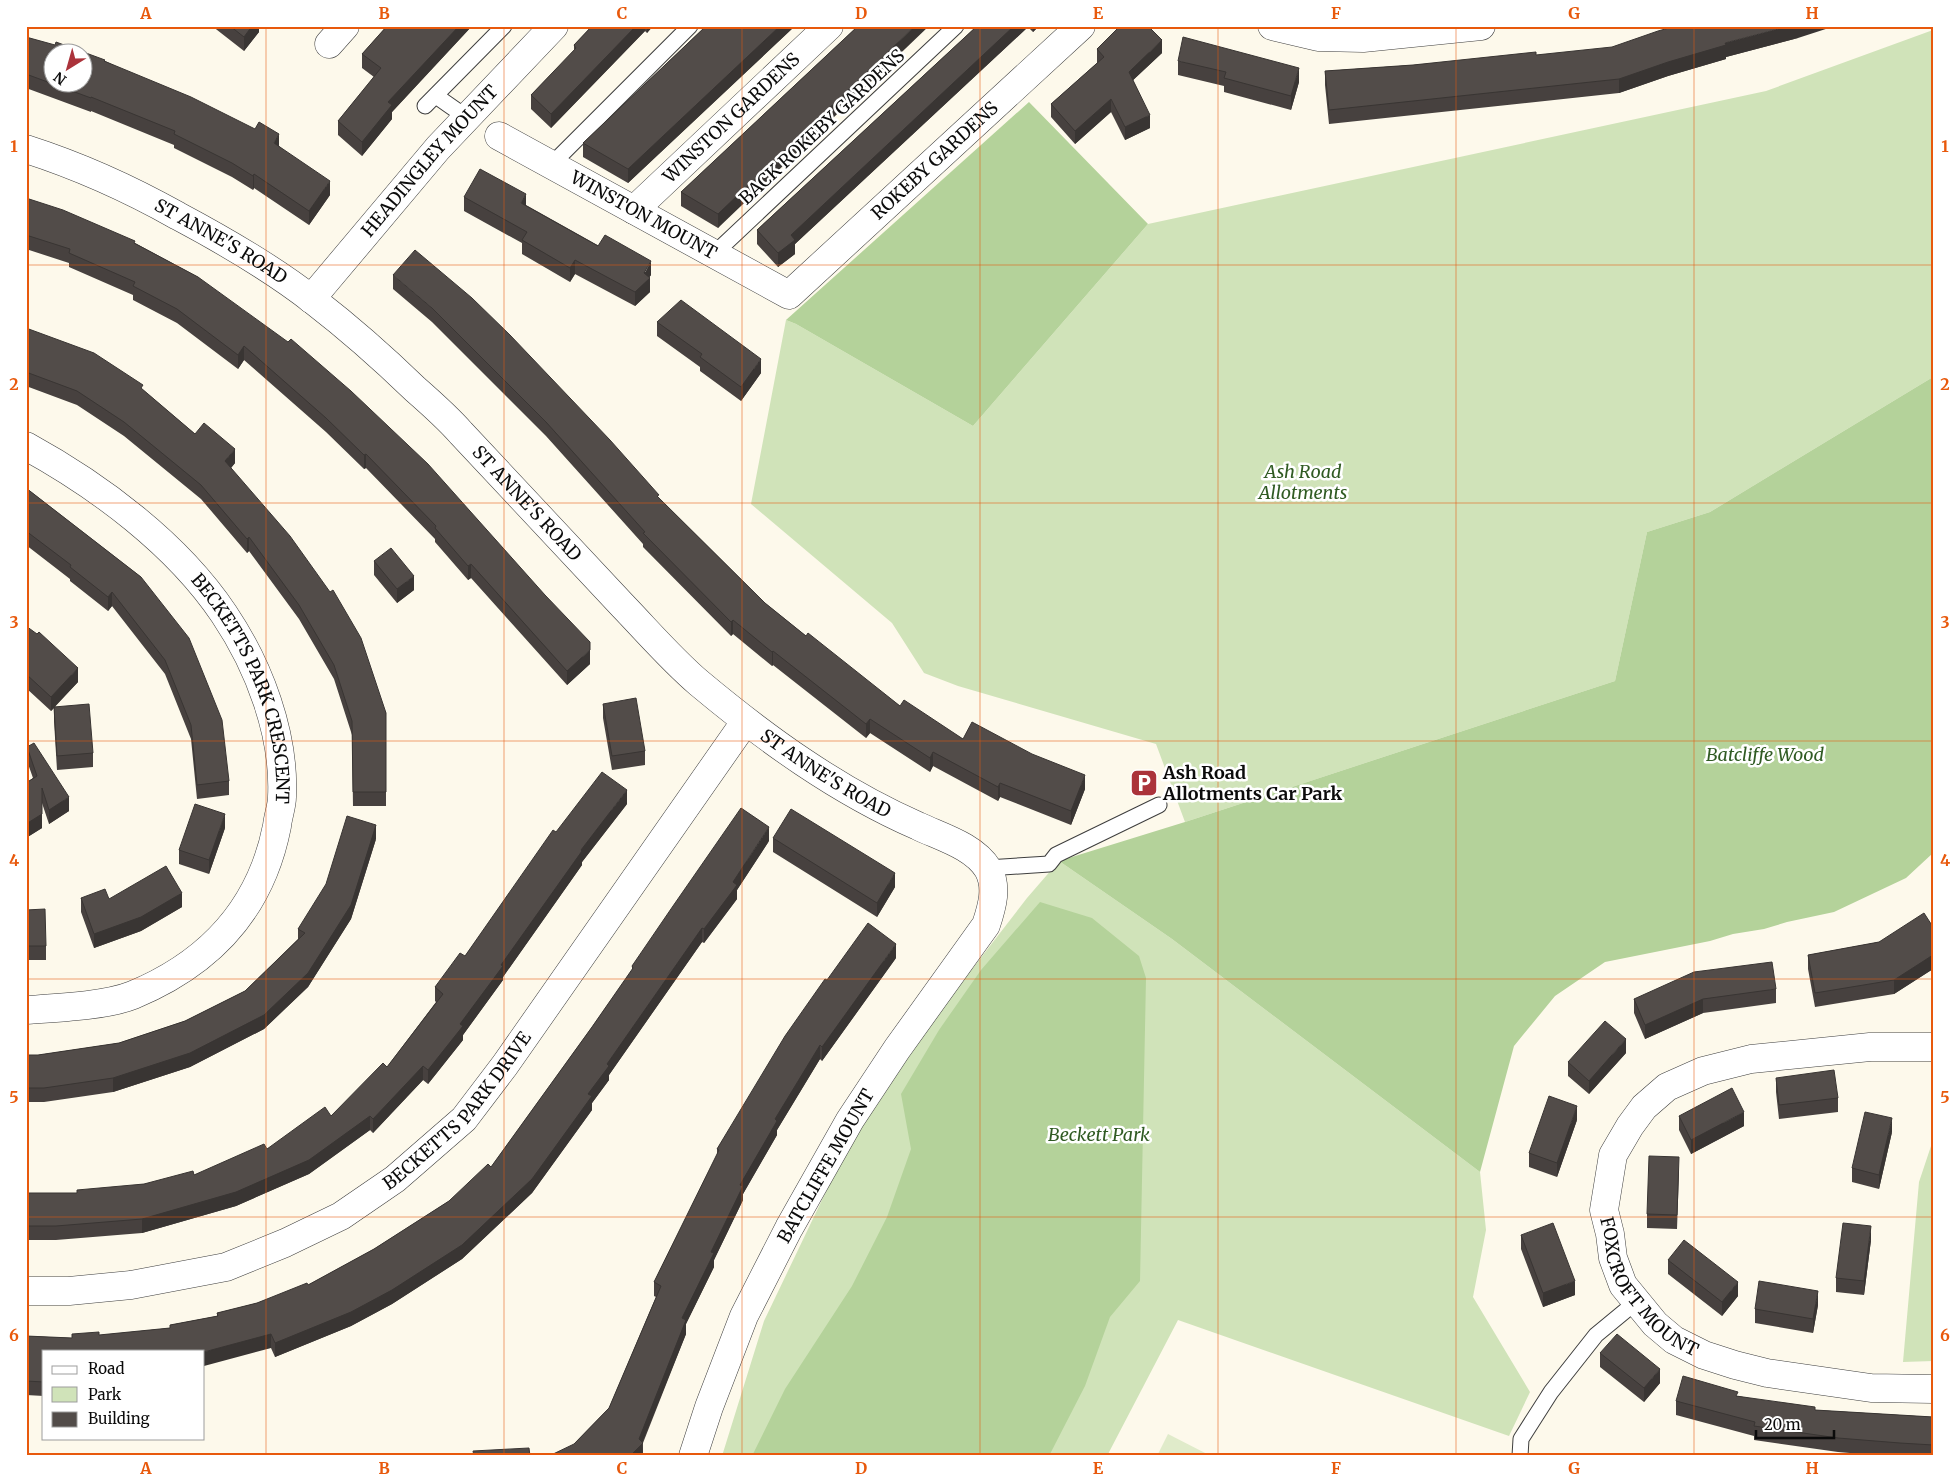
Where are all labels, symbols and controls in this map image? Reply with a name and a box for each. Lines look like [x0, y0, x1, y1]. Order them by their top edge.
text: A [139, 3, 152, 23]
text: B [378, 3, 390, 23]
text: C [617, 3, 627, 23]
text: D [855, 3, 867, 23]
text: E [1093, 3, 1104, 23]
text: F [1331, 3, 1341, 23]
text: G [1568, 3, 1580, 23]
text: H [1805, 3, 1819, 23]
north arrow [42, 42, 92, 92]
street label: BACK ROKEBY GARDENS [734, 44, 909, 209]
street label: WINSTON GARDENS [657, 47, 805, 188]
text: N [50, 68, 70, 89]
street label: HEADINGLEY MOUNT [356, 80, 503, 241]
street label: ROKEBY GARDENS [866, 96, 1003, 224]
text: 1 [10, 136, 18, 156]
text: 1 [1941, 136, 1949, 156]
street label: WINSTON MOUNT [566, 165, 722, 265]
street label: ST ANNE'S ROAD [151, 193, 292, 289]
text: 2 [9, 374, 19, 394]
text: 2 [1940, 374, 1950, 394]
street label: ST ANNE'S ROAD [467, 440, 587, 566]
park label: Ash Road Allotments [1257, 460, 1347, 504]
street label: BECKETTS PARK CRESCENT [186, 568, 294, 805]
text: 3 [9, 612, 19, 632]
text: 3 [1940, 612, 1950, 632]
street label: ST ANNE'S ROAD [756, 724, 895, 823]
park label: Batcliffe Wood [1706, 743, 1825, 766]
place label: Ash Road Allotments Car Park [1162, 761, 1343, 805]
parking icon: Ash Road Allotments Car Park [1129, 768, 1159, 798]
text: 4 [9, 850, 19, 870]
text: 4 [1940, 850, 1950, 870]
street label: BECKETTS PARK DRIVE [378, 1026, 536, 1195]
street label: BATCLIFFE MOUNT [772, 1084, 879, 1247]
text: 5 [9, 1087, 19, 1107]
text: 5 [1940, 1087, 1950, 1107]
park label: Beckett Park [1048, 1123, 1150, 1146]
street label: FOXCROFT MOUNT [1595, 1214, 1703, 1362]
text: 6 [9, 1325, 19, 1345]
text: 6 [1940, 1325, 1950, 1345]
legend [42, 1350, 205, 1440]
text: Road [88, 1359, 124, 1378]
text: Park [88, 1385, 122, 1404]
scale bar [1756, 1407, 1834, 1439]
text: Building [88, 1409, 150, 1428]
text: 20 m [1764, 1415, 1801, 1434]
text: A [139, 1458, 152, 1478]
text: B [378, 1458, 390, 1478]
text: C [617, 1458, 627, 1478]
text: D [855, 1458, 867, 1478]
text: E [1093, 1458, 1104, 1478]
text: F [1331, 1458, 1341, 1478]
text: G [1568, 1458, 1580, 1478]
text: H [1805, 1458, 1819, 1478]

